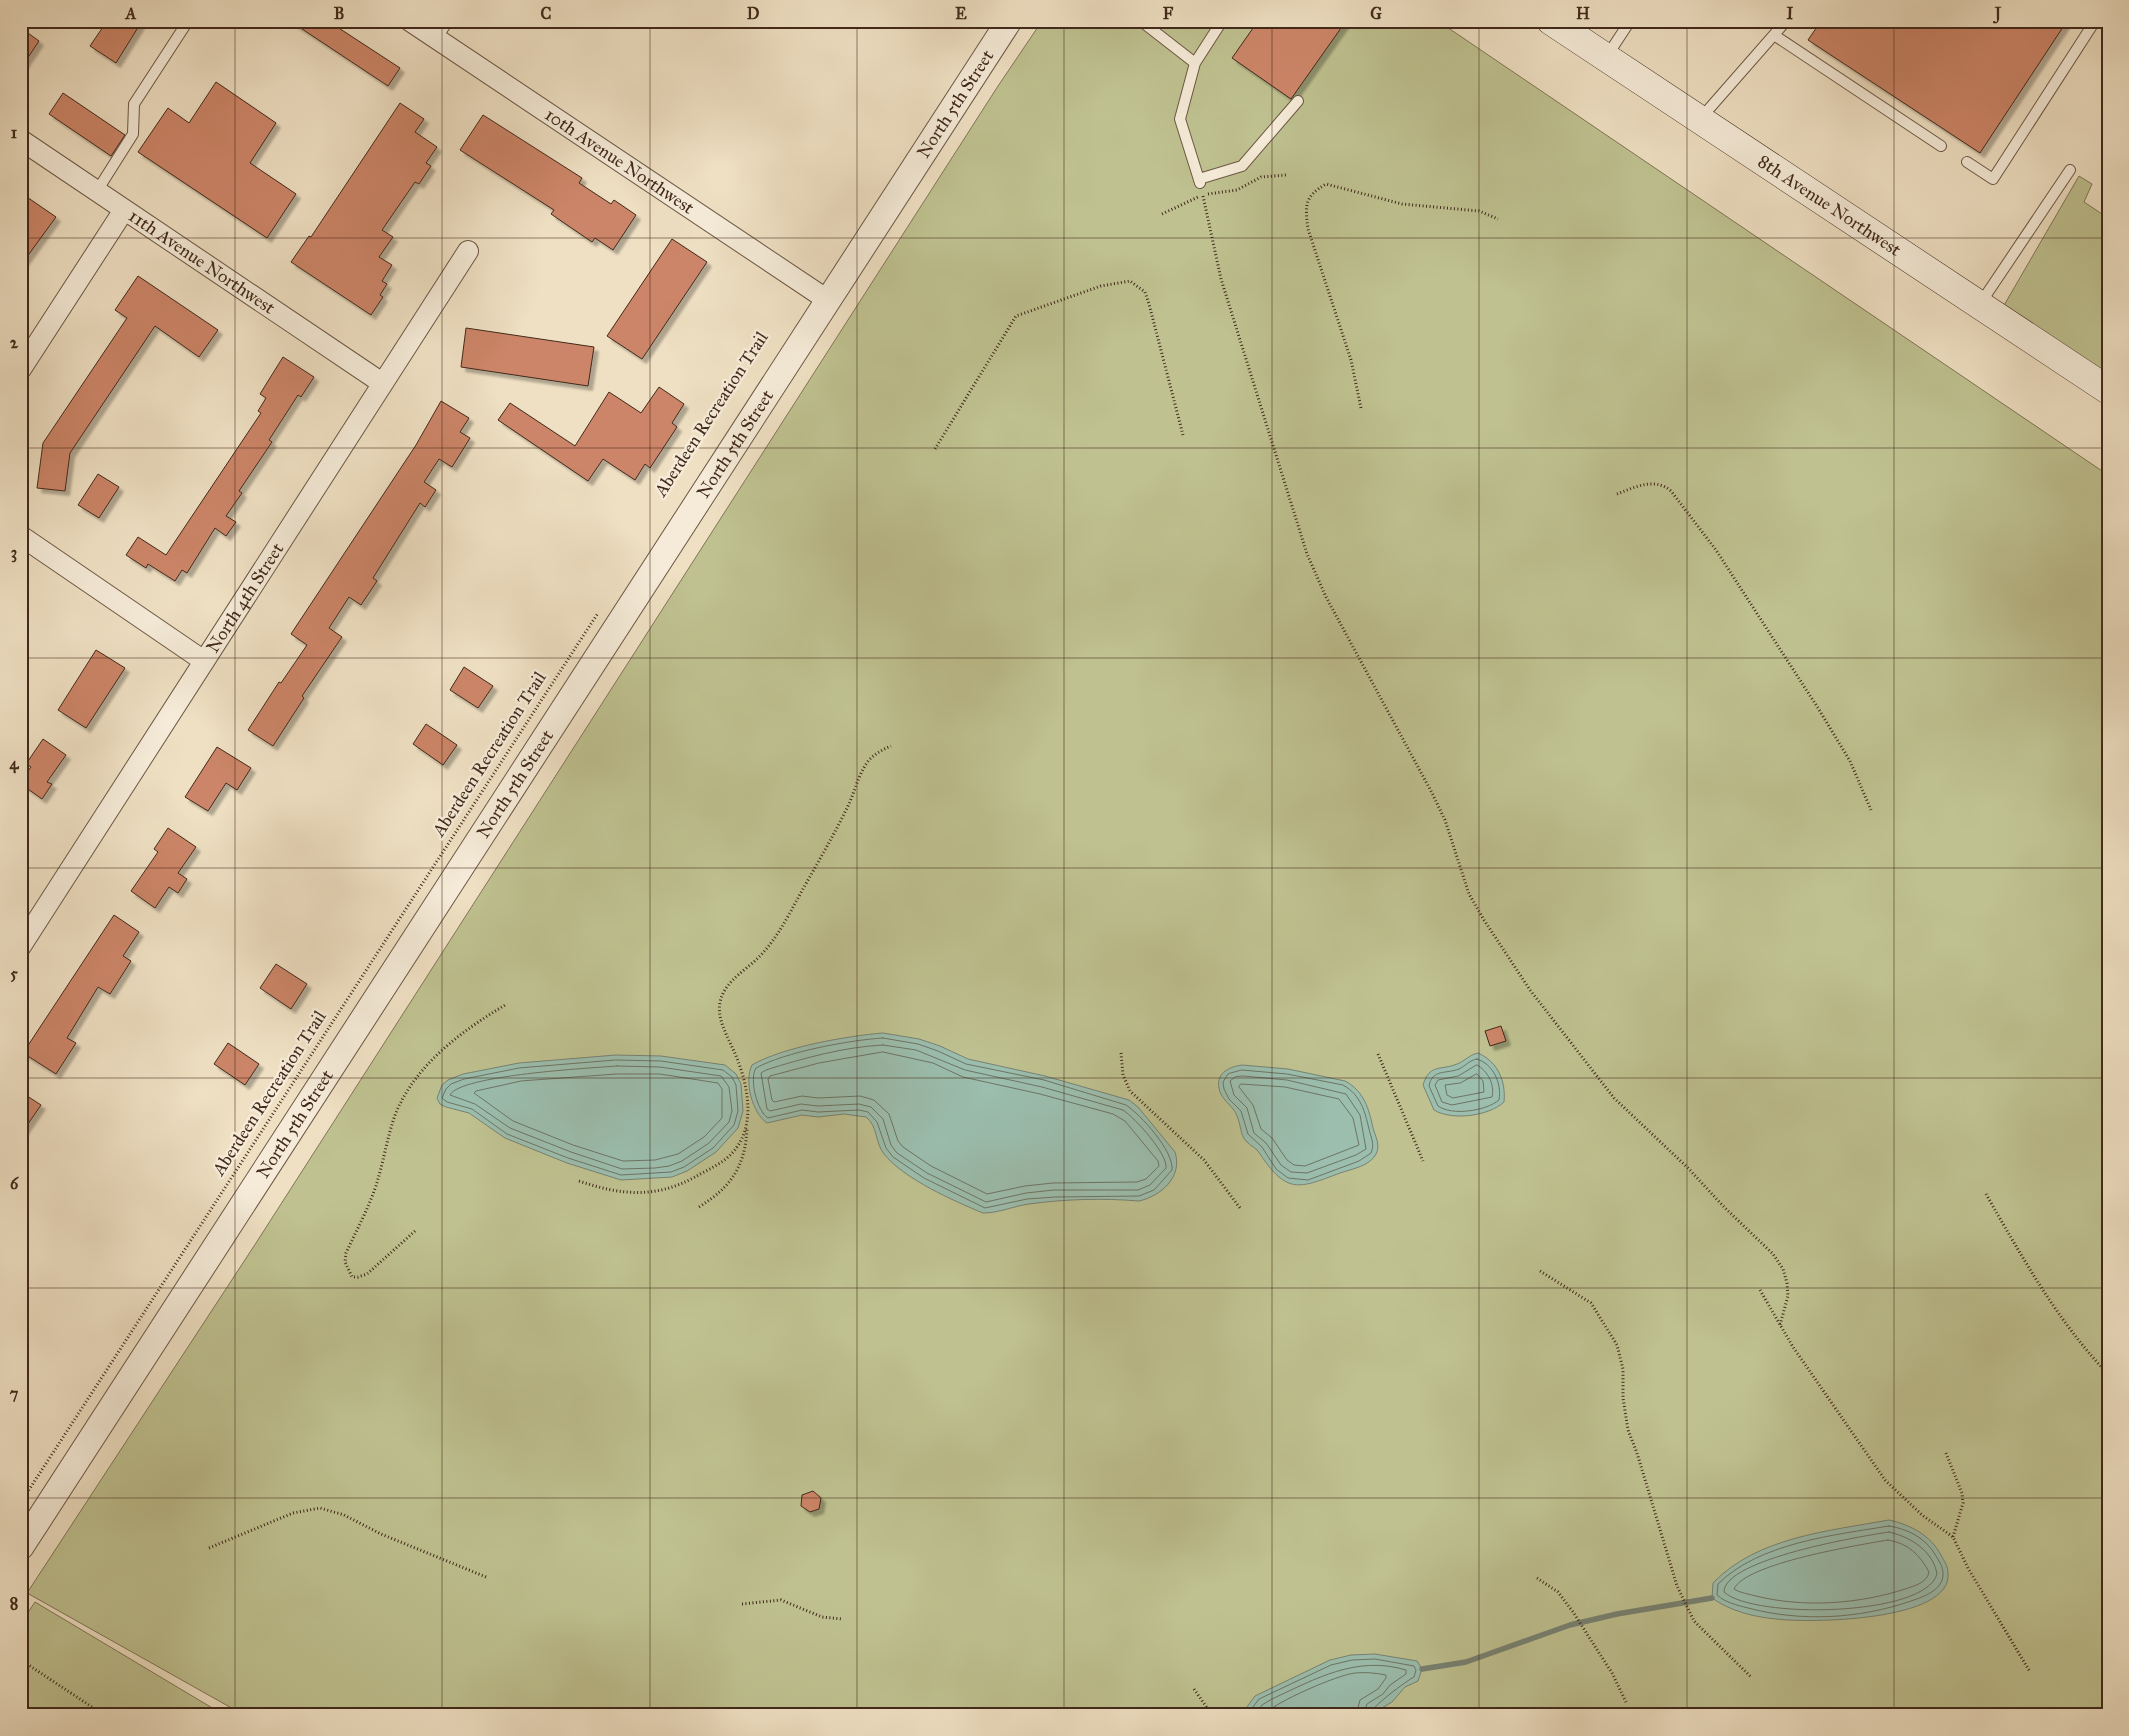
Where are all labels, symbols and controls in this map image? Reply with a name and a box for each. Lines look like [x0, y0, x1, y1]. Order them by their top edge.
text: A [125, 4, 137, 23]
text: B [334, 4, 344, 23]
text: C [541, 4, 552, 23]
text: D [747, 4, 760, 23]
text: E [955, 4, 967, 23]
text: F [1163, 4, 1174, 23]
text: G [1370, 4, 1382, 23]
text: H [1576, 4, 1590, 23]
text: I [1787, 4, 1794, 23]
text: J [1993, 4, 2002, 24]
street label: North 5th Street [912, 45, 999, 162]
street label: 10th Avenue Northwest [541, 103, 699, 219]
text: 1 [11, 123, 18, 142]
street label: 8th Avenue Northwest [1754, 150, 1906, 261]
street label: 11th Avenue Northwest [124, 205, 280, 319]
street label: Aberdeen Recreation Trail [649, 327, 773, 501]
text: 2 [10, 333, 19, 352]
street label: North 5th Street [692, 385, 779, 502]
street label: North 4th Street [202, 538, 289, 657]
text: 3 [11, 543, 17, 563]
street label: Aberdeen Recreation Trail [427, 667, 551, 841]
street label: North 5th Street [472, 725, 558, 842]
text: 4 [10, 754, 20, 774]
text: 5 [10, 964, 18, 983]
street label: Aberdeen Recreation Trail [207, 1006, 331, 1180]
street label: North 5th Street [252, 1065, 338, 1182]
text: 6 [10, 1174, 19, 1193]
text: 7 [10, 1384, 19, 1403]
text: 8 [10, 1594, 18, 1613]

